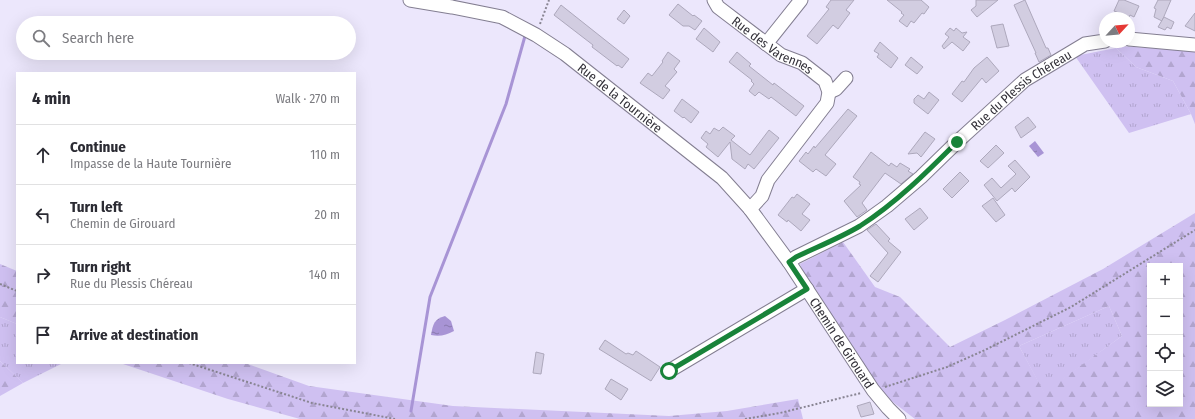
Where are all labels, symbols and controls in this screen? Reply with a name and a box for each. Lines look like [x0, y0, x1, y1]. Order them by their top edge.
north arrow [1099, 12, 1135, 48]
street label: Rue des Varennes [729, 13, 816, 77]
search box [16, 16, 356, 60]
icon: search [30, 27, 52, 49]
text: Search here [62, 29, 134, 47]
street label: Rue du Plessis Chéreau [968, 47, 1074, 134]
street label: Rue de la Tournière [575, 60, 665, 136]
text: 4 min [32, 88, 71, 109]
text: Walk · 270 m [275, 91, 340, 106]
route end [948, 133, 966, 151]
text: Continue [70, 138, 126, 156]
icon: ahead [32, 144, 54, 166]
text: 110 m [310, 147, 340, 162]
text: Impasse de la Haute Tournière [70, 156, 231, 171]
text: Turn left [70, 198, 123, 216]
icon: left [32, 204, 54, 226]
text: 20 m [314, 207, 340, 222]
text: Chemin de Girouard [70, 216, 175, 231]
text: Turn right [70, 258, 131, 276]
map controls [1147, 263, 1183, 407]
button: + [1147, 263, 1183, 299]
icon: right [32, 264, 54, 286]
text: 140 m [309, 267, 340, 282]
text: Rue du Plessis Chéreau [70, 276, 193, 291]
street label: Chemin de Girouard [806, 295, 877, 391]
button: − [1147, 299, 1183, 335]
icon: arrive [32, 324, 54, 346]
text: Arrive at destination [70, 326, 198, 344]
button: locate [1147, 335, 1183, 371]
route start [660, 362, 678, 380]
button: layers [1147, 371, 1183, 407]

